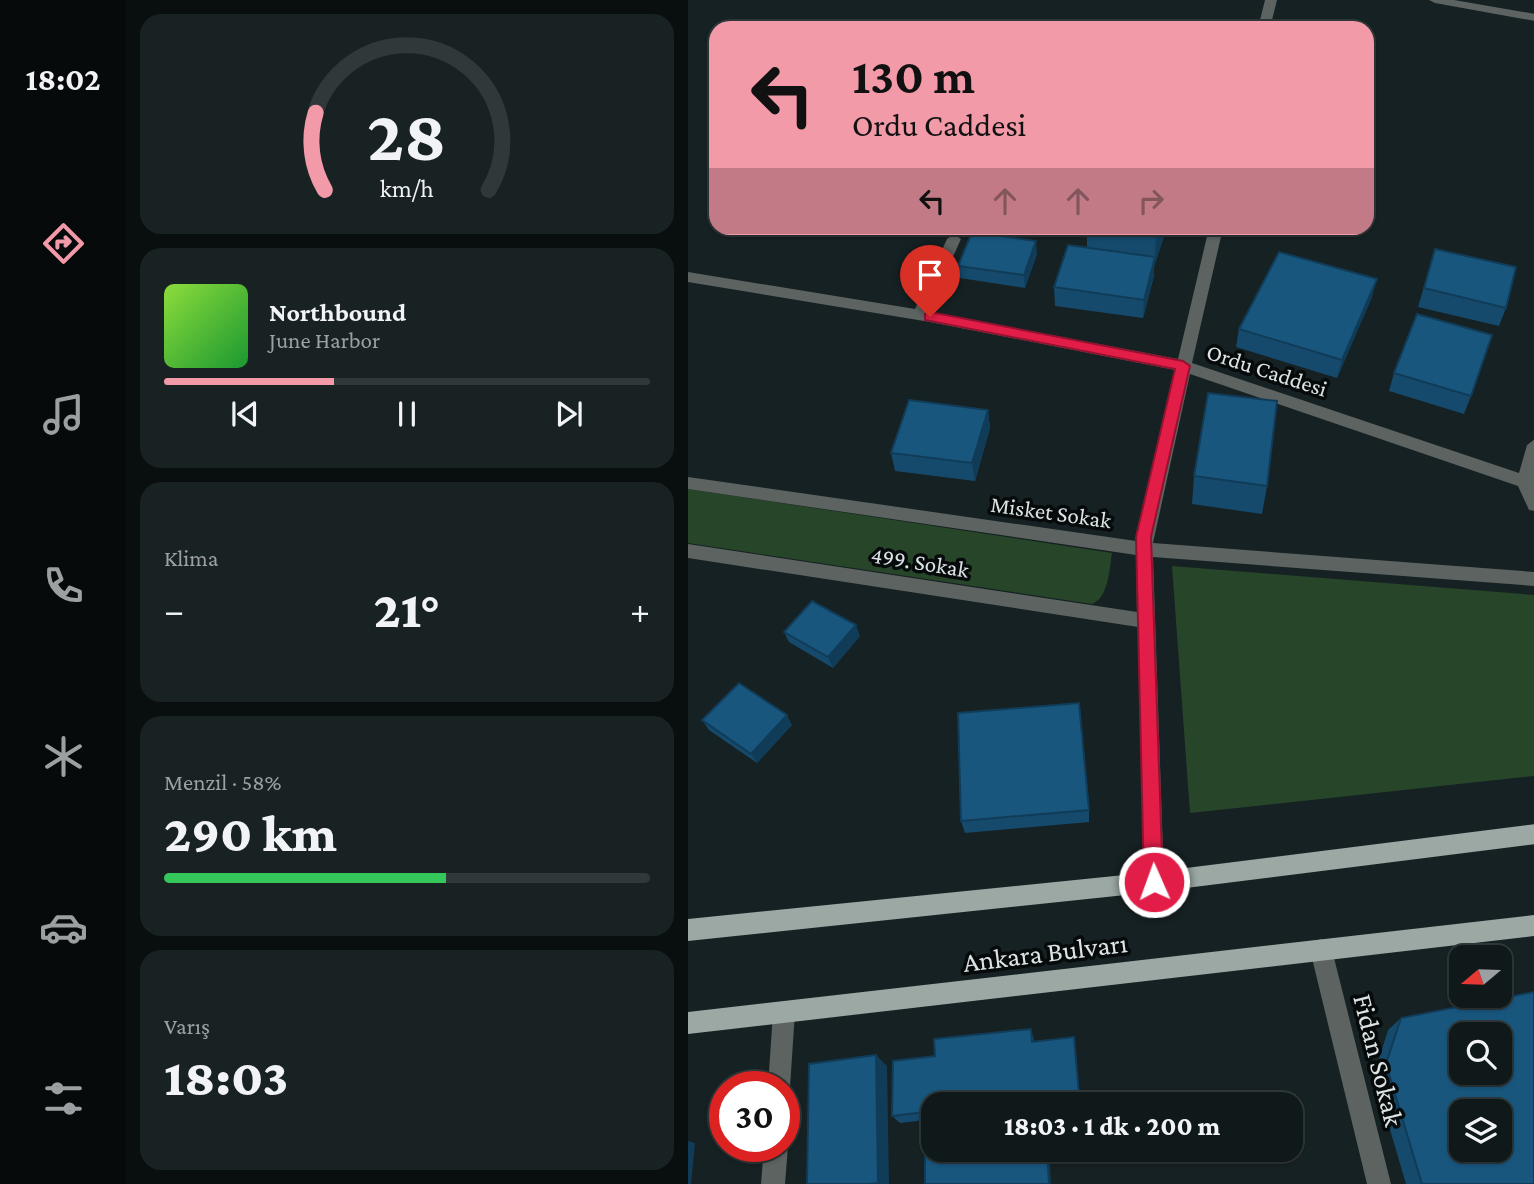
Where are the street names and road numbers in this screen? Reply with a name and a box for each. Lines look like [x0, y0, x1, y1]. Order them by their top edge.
street label: Ordu Caddesi [1203, 338, 1331, 402]
street label: Misket Sokak [989, 491, 1113, 533]
street label: 499. Sokak [869, 541, 971, 583]
street label: Ankara Bulvarı [961, 927, 1129, 978]
street label: Fidan Sokak [1347, 991, 1410, 1130]

